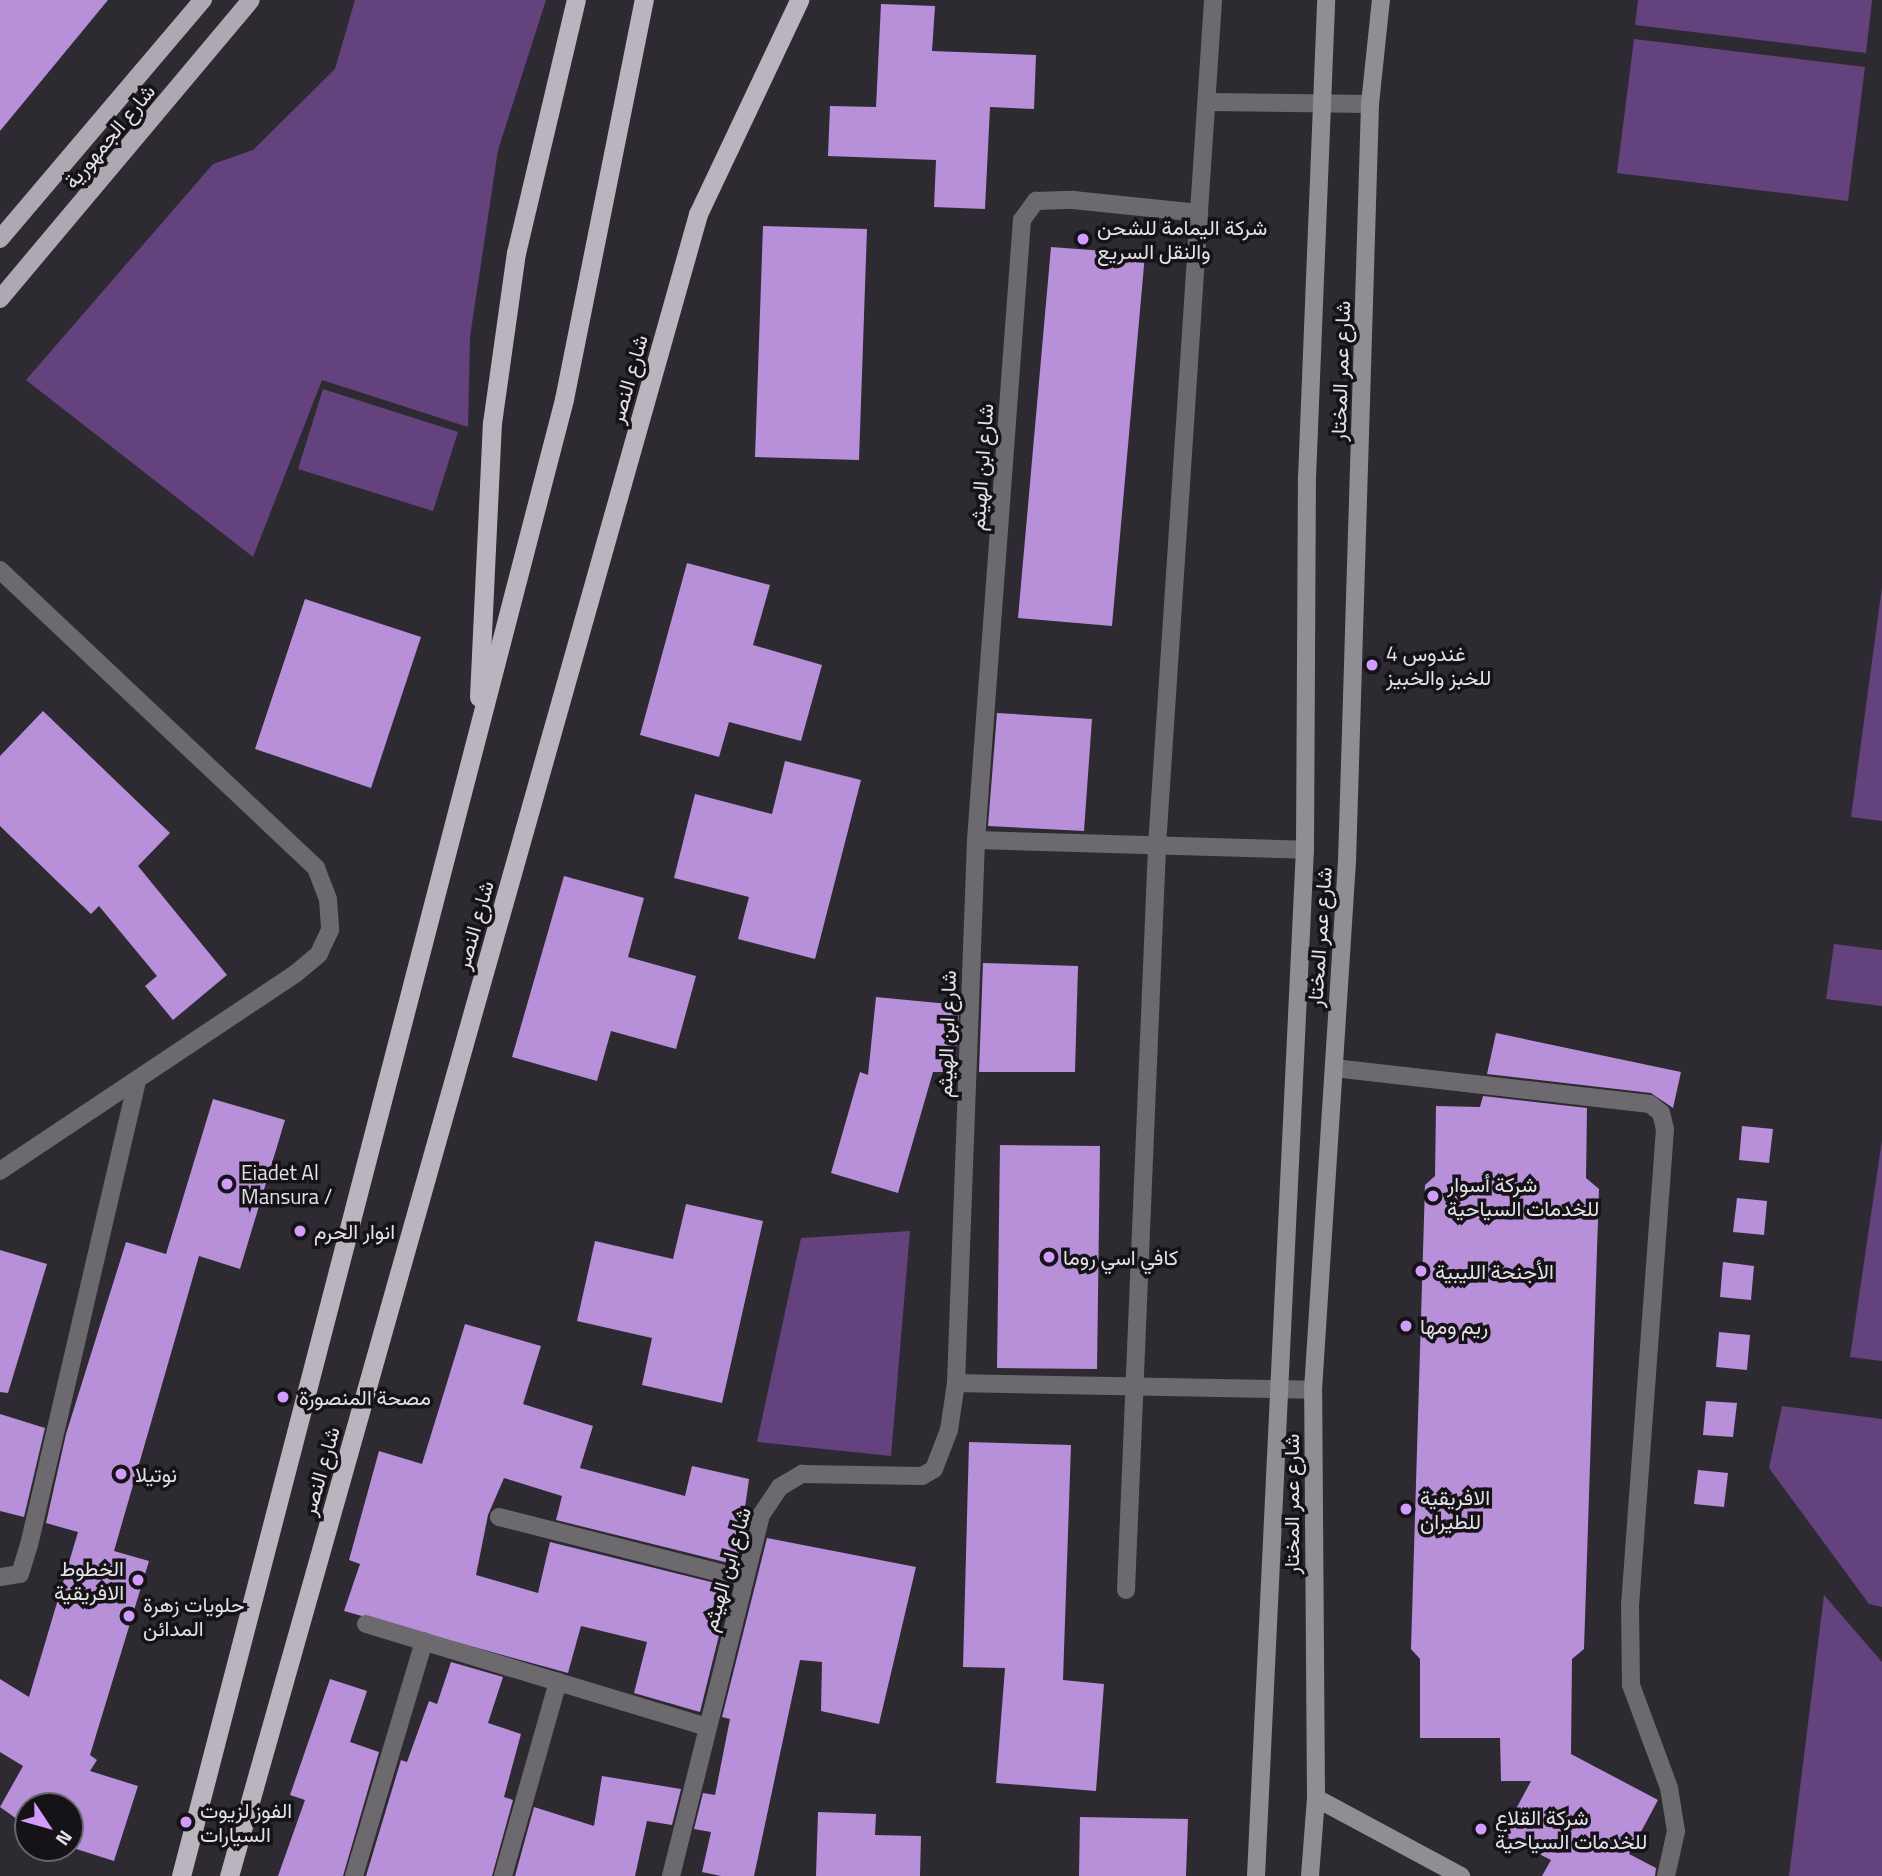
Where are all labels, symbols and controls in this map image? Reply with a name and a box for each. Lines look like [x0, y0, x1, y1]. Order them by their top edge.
street label: شارع الجمهورية [58, 79, 160, 193]
place label: شركة اليمامة للشحن والنقل السريع [1097, 214, 1267, 264]
marker: شركة اليمامة للشحن والنقل السريع [1075, 231, 1091, 247]
street label: شارع عمر المختار [1325, 300, 1355, 442]
street label: شارع النصر [603, 332, 653, 426]
street label: شارع ابن الهيثم [964, 403, 998, 531]
place label: غندوس 4 للخبز والخبيز [1386, 640, 1491, 690]
marker: غندوس 4 للخبز والخبيز [1364, 657, 1380, 673]
street label: شارع عمر المختار [1302, 866, 1336, 1008]
street label: شارع النصر [449, 878, 499, 972]
street label: شارع ابن الهيثم [931, 970, 961, 1098]
place label: Eiadet Al Mansura / [241, 1159, 332, 1209]
place label: شركة أسوار للخدمات السياحية [1447, 1171, 1599, 1221]
marker: Eiadet Al Mansura / [219, 1176, 235, 1192]
marker: شركة أسوار للخدمات السياحية [1425, 1188, 1441, 1204]
place label: انوار الحرم [314, 1218, 395, 1244]
marker: انوار الحرم [292, 1223, 308, 1239]
place label: كافي اسي روما [1063, 1244, 1178, 1270]
marker: كافي اسي روما [1041, 1249, 1057, 1265]
place label: الأجنحة الليبية [1435, 1258, 1554, 1284]
marker: الأجنحة الليبية [1413, 1263, 1429, 1279]
place label: ريم ومها [1420, 1313, 1488, 1339]
marker: ريم ومها [1398, 1318, 1414, 1334]
place label: مصحة المنصورة [299, 1384, 431, 1410]
marker: مصحة المنصورة [273, 1387, 293, 1407]
street label: شارع النصر [295, 1424, 345, 1518]
street label: شارع عمر المختار [1278, 1434, 1304, 1574]
place label: نوتيلا [135, 1461, 177, 1487]
marker: نوتيلا [113, 1466, 129, 1482]
place label: الافريقية للطيران [1420, 1484, 1490, 1534]
marker: الافريقية للطيران [1398, 1501, 1414, 1517]
street label: شارع ابن الهيثم [696, 1504, 756, 1634]
place label: الخطوط الافريقية [54, 1555, 124, 1605]
marker: الخطوط الافريقية [130, 1572, 146, 1588]
place label: حلويات زهرة المدائن [143, 1591, 244, 1641]
marker: حلويات زهرة المدائن [121, 1608, 137, 1624]
north arrow [14, 1792, 84, 1862]
place label: الفوز لزيوت السيارات [200, 1797, 292, 1847]
place label: شركة القلاع للخدمات السياحية [1495, 1804, 1647, 1854]
marker: الفوز لزيوت السيارات [178, 1814, 194, 1830]
marker: شركة القلاع للخدمات السياحية [1473, 1821, 1489, 1837]
text: N [49, 1825, 80, 1852]

